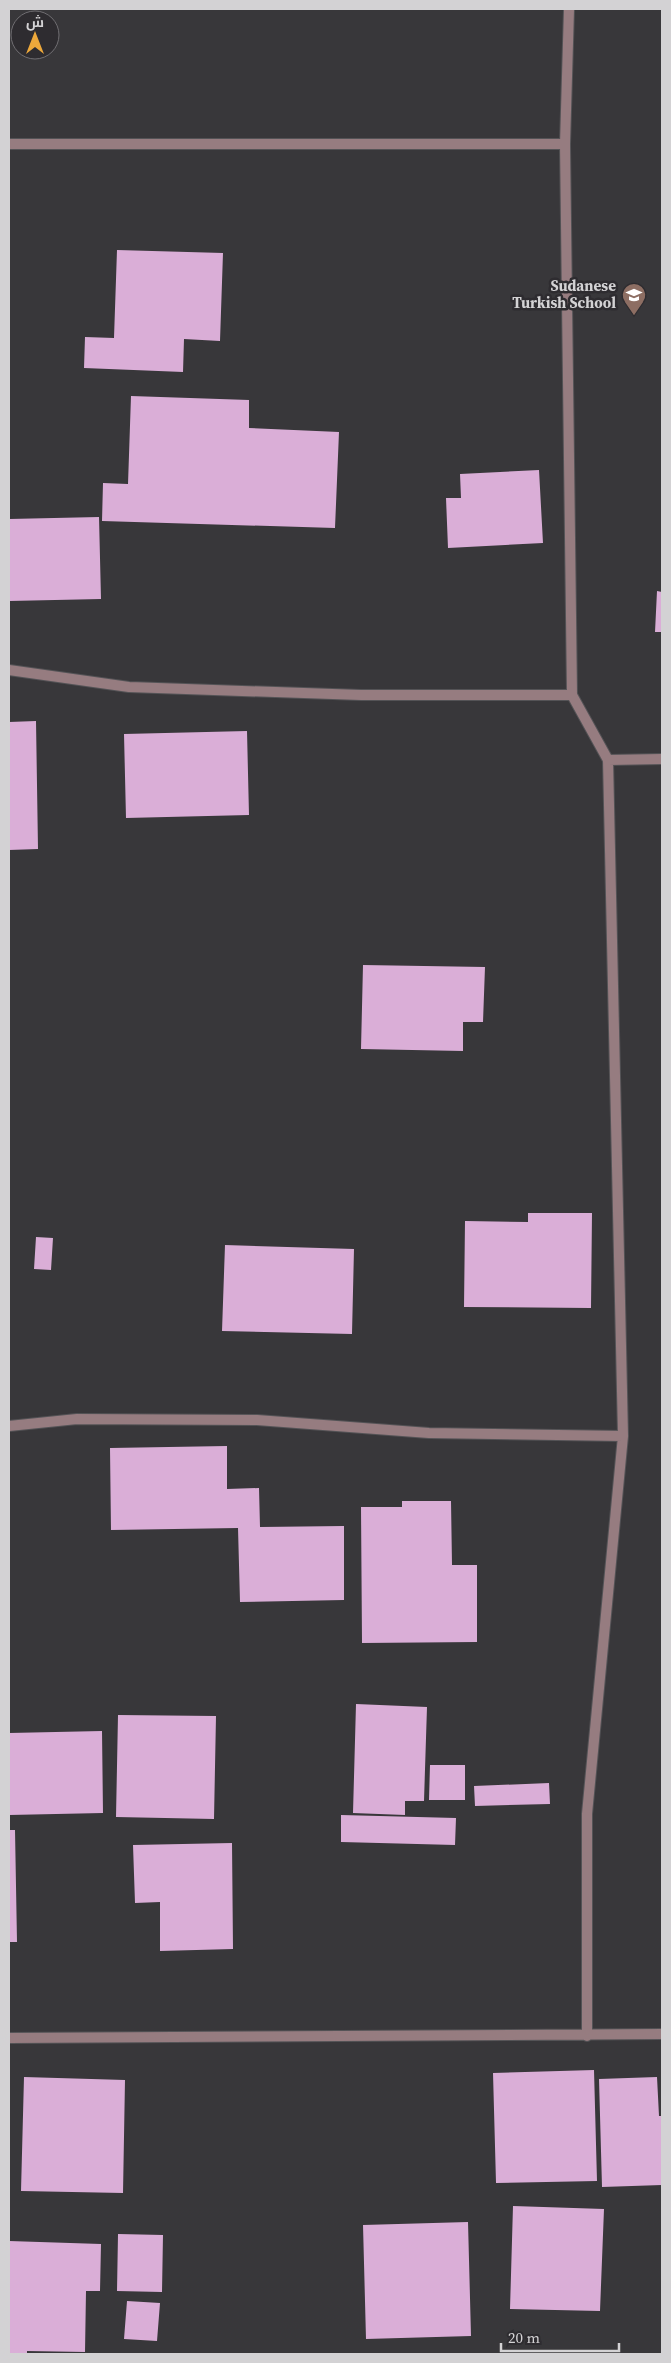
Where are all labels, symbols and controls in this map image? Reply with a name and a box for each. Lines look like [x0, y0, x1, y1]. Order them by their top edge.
north arrow [10, 10, 60, 60]
text: ش [26, 12, 44, 32]
place label: Sudanese Turkish School [512, 275, 616, 313]
school or university icon: Sudanese Turkish School [621, 282, 647, 316]
scale bar [501, 2320, 618, 2352]
text: 20 m [508, 2327, 540, 2348]

